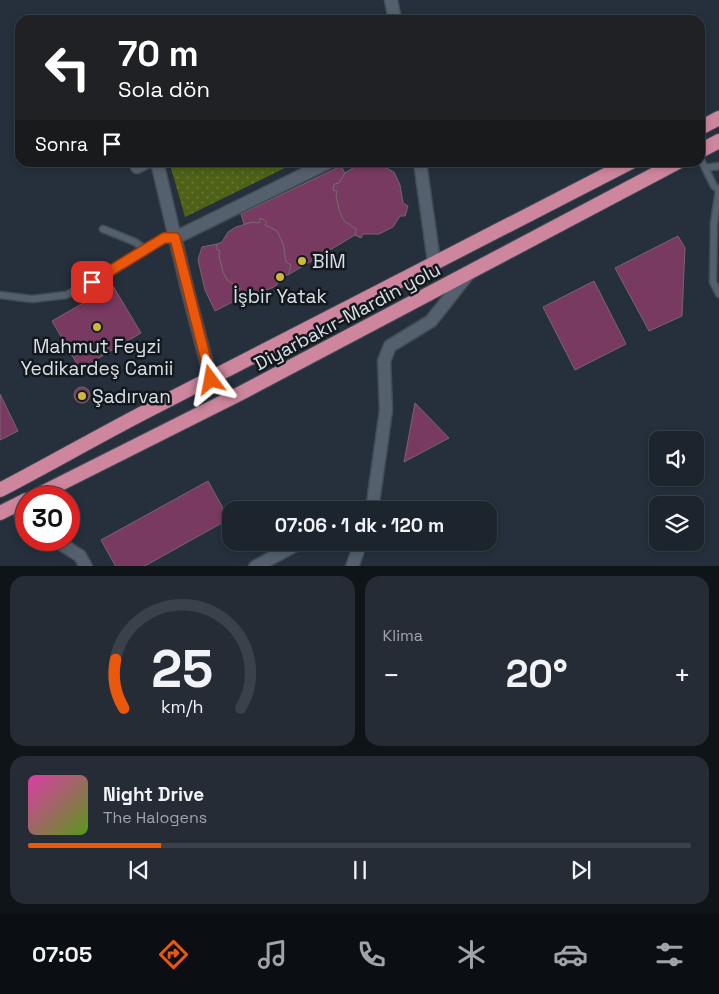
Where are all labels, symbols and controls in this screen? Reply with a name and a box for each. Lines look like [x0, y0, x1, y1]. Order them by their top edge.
text: 70 m [118, 32, 199, 76]
icon: left [35, 35, 100, 100]
text: Sola dön [118, 75, 210, 103]
icon: arrive [98, 130, 126, 158]
text: Sonra [35, 132, 88, 157]
place label: BİM [312, 249, 346, 274]
marker: BİM [296, 255, 308, 267]
street label: Diyarbakır-Mardin yolu [250, 257, 445, 376]
pin [71, 261, 113, 303]
icon: arrive [78, 268, 106, 296]
marker: İşbir Yatak [274, 271, 286, 283]
place label: İşbir Yatak [233, 284, 327, 309]
marker: Mahmut Feyzi Yedikardeş Camii [91, 321, 103, 333]
place label: Mahmut Feyzi Yedikardeş Camii [21, 334, 174, 381]
position arrow [184, 353, 236, 405]
place label: Şadırvan [92, 384, 171, 409]
marker: Şadırvan [76, 390, 88, 402]
map controls [649, 431, 704, 551]
button: sound [649, 431, 704, 486]
speed limit sign: 30 [15, 486, 80, 551]
button: layers [649, 496, 704, 551]
text: 07:06 · 1 dk · 120 m [275, 513, 444, 538]
text: Klima [383, 625, 423, 646]
text: 25 [151, 636, 213, 702]
text: 20° [506, 650, 568, 698]
text: − [383, 657, 400, 693]
text: + [674, 657, 691, 693]
text: km/h [161, 695, 204, 718]
text: Night Drive [103, 782, 204, 807]
text: The Halogens [103, 807, 207, 828]
icon: previous [125, 856, 153, 884]
icon: pause [346, 856, 374, 884]
icon: next [567, 856, 595, 884]
icon: directions [156, 937, 191, 972]
icon: music [255, 937, 290, 972]
icon: phone [354, 937, 389, 972]
icon: climate [454, 937, 489, 972]
icon: car [553, 937, 588, 972]
icon: filters [652, 937, 687, 972]
text: 07:05 [32, 940, 92, 968]

